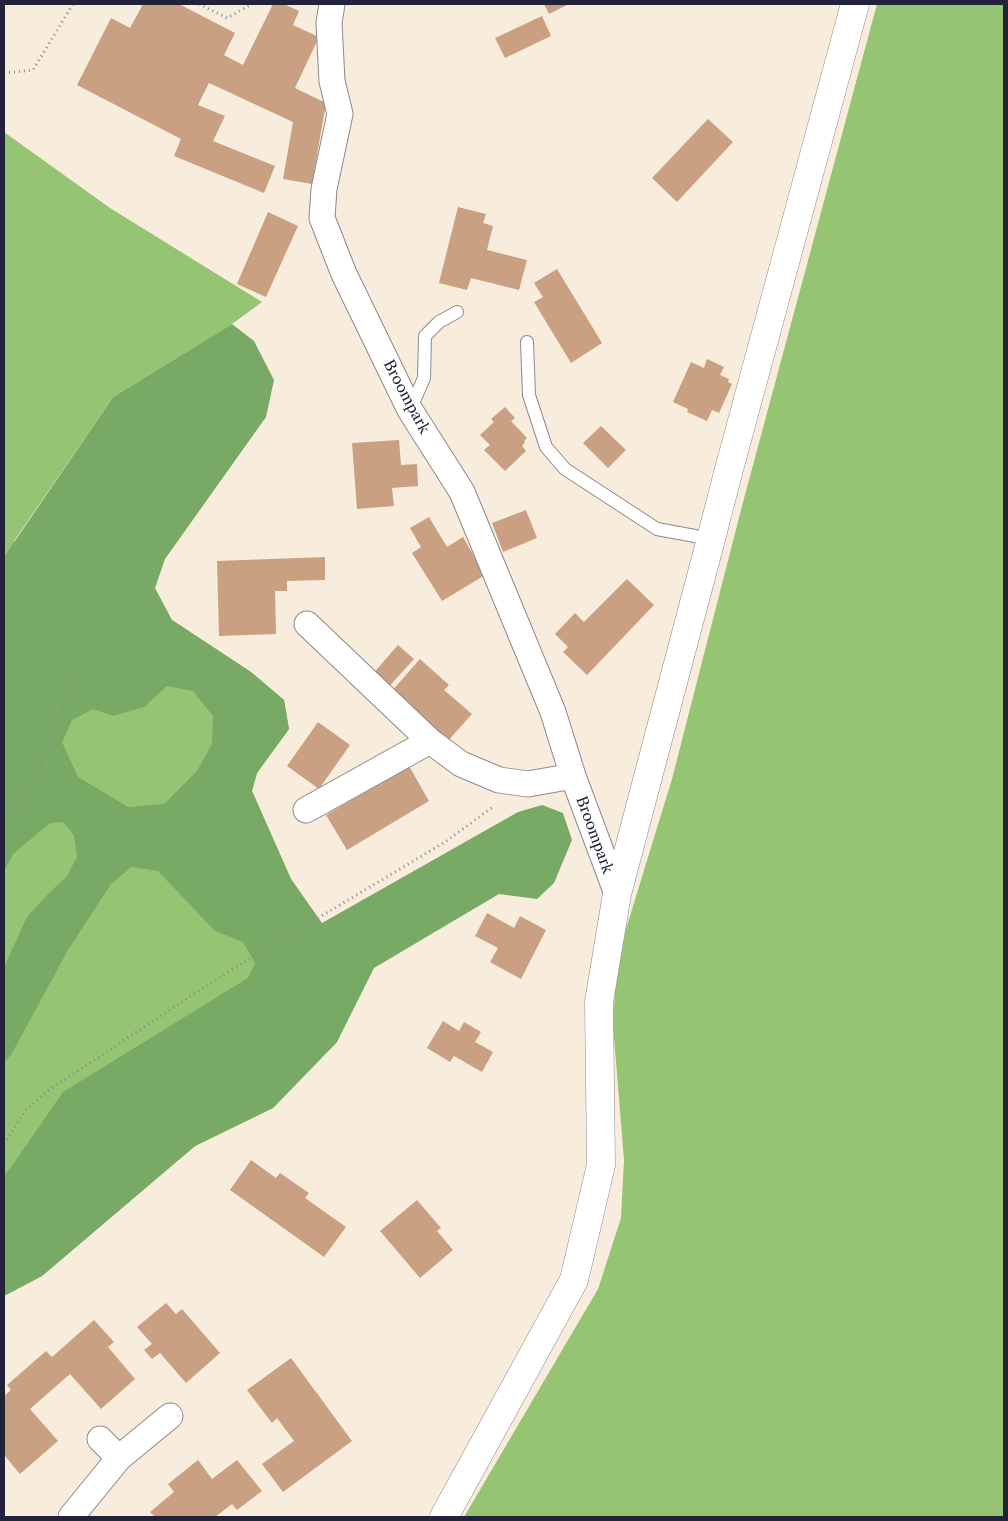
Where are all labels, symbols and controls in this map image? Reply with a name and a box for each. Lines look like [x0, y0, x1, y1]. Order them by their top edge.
street label: Broompark [379, 357, 433, 437]
street label: Broompark [572, 794, 616, 876]

